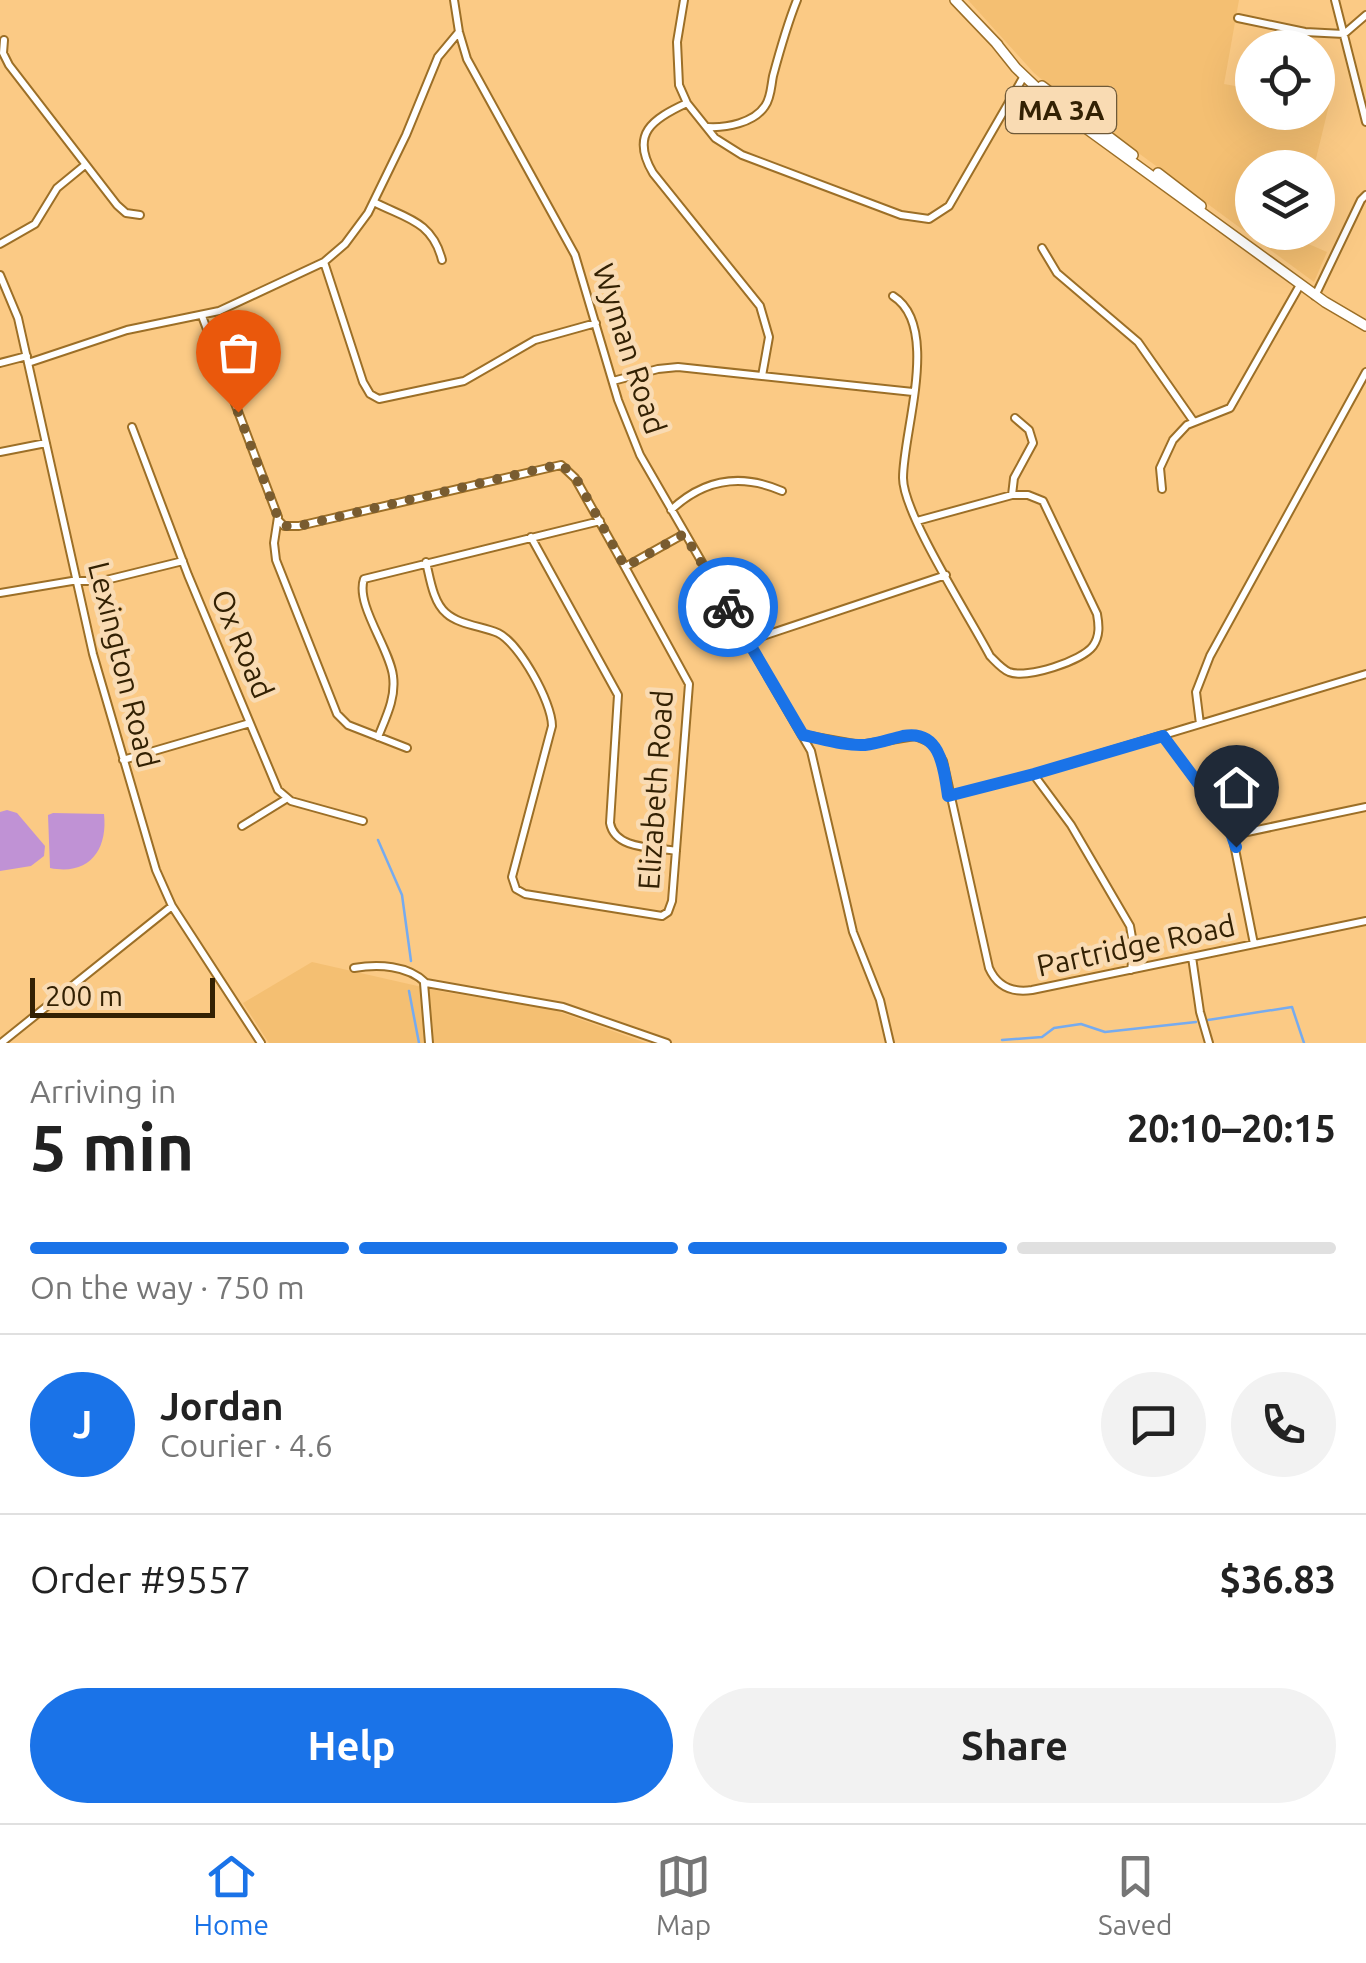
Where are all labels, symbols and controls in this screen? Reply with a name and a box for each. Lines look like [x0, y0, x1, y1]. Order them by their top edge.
map controls [1235, 30, 1335, 250]
button: locate [1235, 30, 1335, 130]
road number: MA 3A [1006, 87, 1116, 133]
button: layers [1235, 150, 1335, 250]
street label: Wyman Road [586, 259, 673, 438]
pin [196, 310, 281, 413]
icon: bag [211, 325, 266, 380]
courier [678, 557, 778, 657]
street label: Lexington Road [82, 558, 166, 771]
icon: bike [701, 580, 756, 635]
street label: Ox Road [205, 584, 281, 703]
street label: Elizabeth Road [631, 689, 679, 891]
pin [1194, 745, 1279, 848]
icon: home [1209, 760, 1264, 815]
street label: Partridge Road [1033, 907, 1238, 983]
scale bar [30, 973, 215, 1018]
text: 200 m [45, 980, 123, 1011]
text: Arriving in [30, 1073, 176, 1109]
text: 20:10–20:15 [1127, 1107, 1336, 1149]
text: 5 min [30, 1110, 194, 1183]
text: On the way · 750 m [30, 1269, 305, 1305]
button: chat [1101, 1372, 1206, 1477]
button: phone [1231, 1372, 1336, 1477]
text: Jordan [160, 1385, 284, 1427]
text: J [73, 1403, 92, 1445]
text: Courier · 4.6 [160, 1427, 333, 1463]
text: Order #9557 [30, 1558, 251, 1600]
text: $36.83 [1219, 1558, 1336, 1600]
button: Help [30, 1688, 673, 1803]
button: Share [693, 1688, 1336, 1803]
tab: Home [193, 1849, 269, 1940]
tab: Map [656, 1849, 711, 1940]
tab: Saved [1098, 1849, 1173, 1940]

